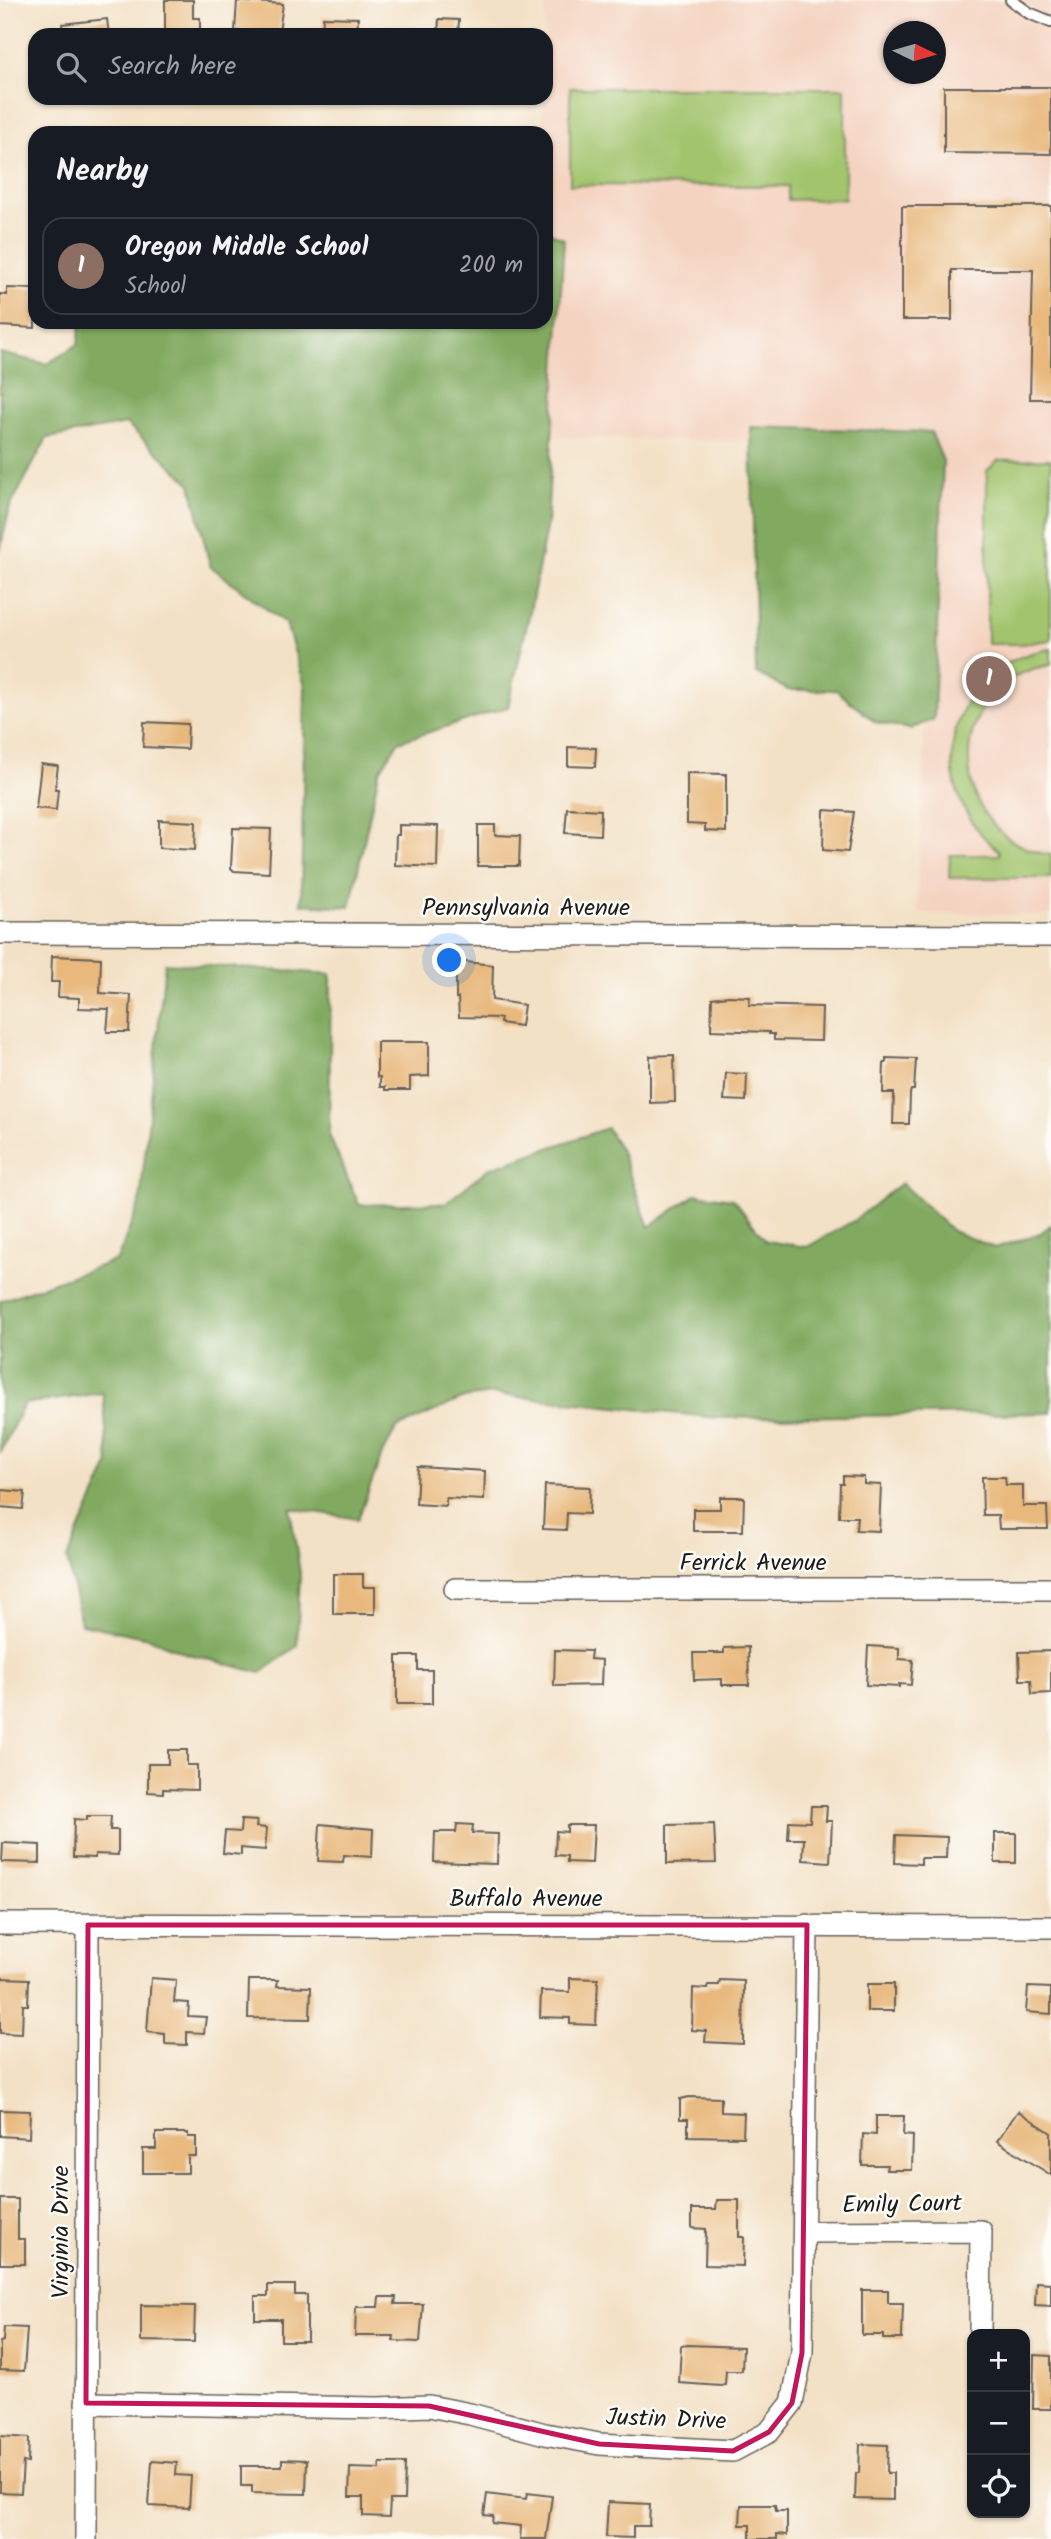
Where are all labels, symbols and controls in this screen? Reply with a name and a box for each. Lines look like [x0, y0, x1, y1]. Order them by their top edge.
north arrow [883, 21, 946, 84]
search box [28, 28, 553, 105]
text: Search here [108, 46, 236, 88]
icon: search [52, 48, 90, 86]
text: Nearby [56, 148, 148, 196]
text: Oregon Middle School [125, 227, 368, 269]
text: 1 [78, 248, 84, 284]
text: 200 m [459, 248, 523, 284]
text: School [125, 269, 186, 305]
pin: 1 [966, 653, 1012, 705]
street label: Pennsylvania Avenue [422, 889, 630, 928]
your location [432, 943, 466, 977]
street label: Ferrick Avenue [679, 1544, 827, 1583]
street label: Buffalo Avenue [449, 1880, 603, 1919]
street label: Virginia Drive [42, 2165, 81, 2298]
street label: Emily Court [842, 2184, 963, 2226]
map controls [967, 2329, 1030, 2518]
button: + [967, 2329, 1030, 2392]
button: − [967, 2392, 1030, 2455]
street label: Justin Drive [605, 2398, 727, 2442]
button: locate [967, 2455, 1030, 2518]

